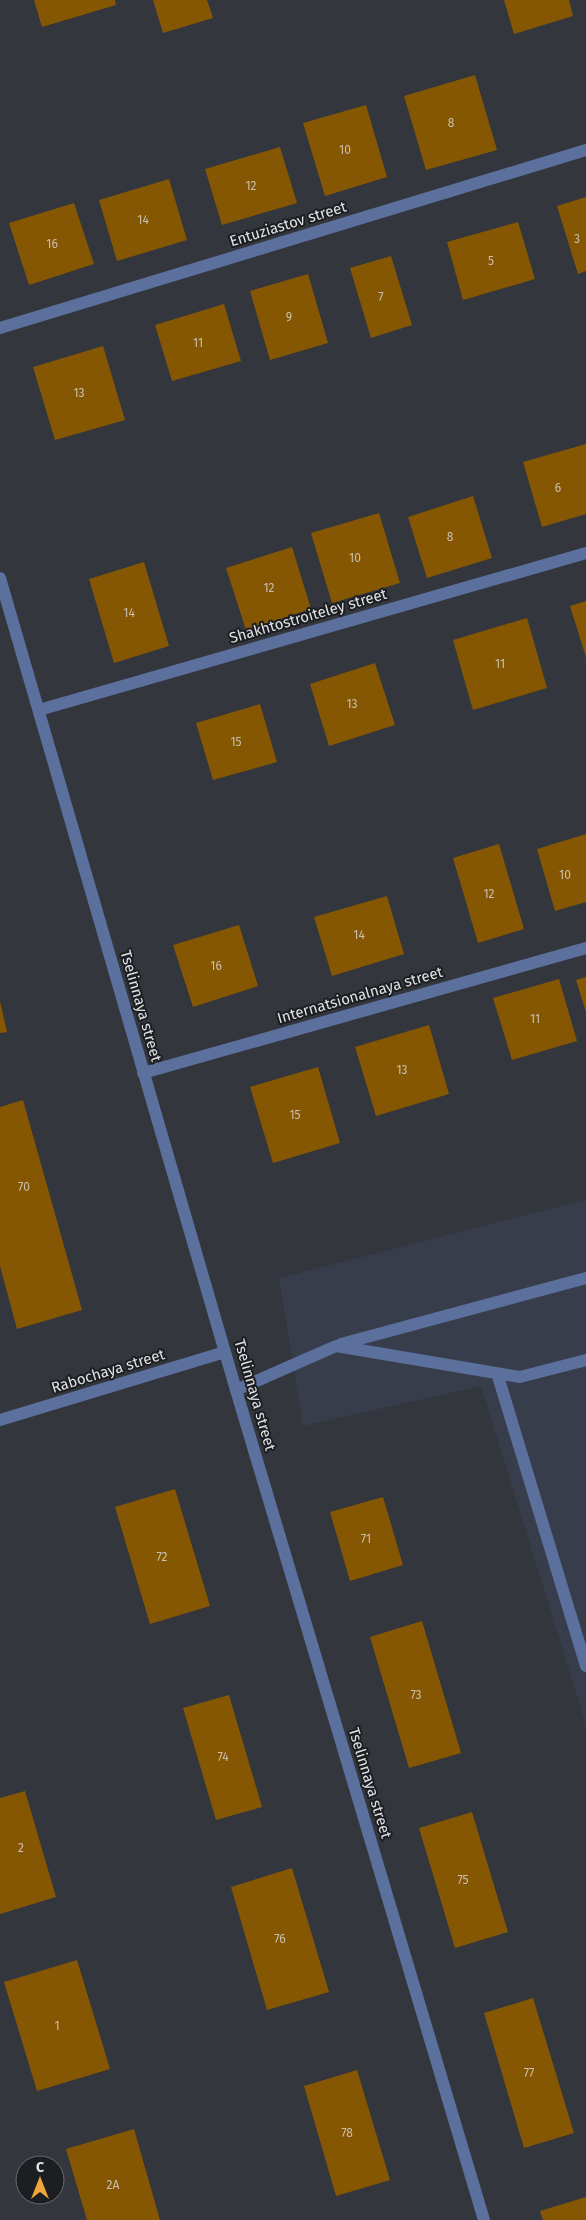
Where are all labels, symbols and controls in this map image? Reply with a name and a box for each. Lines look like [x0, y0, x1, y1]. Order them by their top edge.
house number: 8 [448, 116, 455, 130]
house number: 10 [339, 143, 351, 157]
house number: 12 [245, 179, 257, 193]
street label: Entuziastov street [227, 197, 349, 250]
house number: 14 [137, 213, 149, 227]
house number: 3 [574, 232, 580, 246]
house number: 16 [46, 237, 58, 251]
house number: 5 [488, 254, 494, 268]
house number: 7 [378, 290, 384, 304]
house number: 9 [286, 310, 292, 324]
house number: 11 [193, 336, 203, 350]
house number: 13 [73, 386, 85, 400]
house number: 6 [555, 481, 561, 495]
house number: 8 [447, 530, 454, 544]
house number: 10 [349, 551, 361, 565]
house number: 12 [263, 581, 275, 595]
street label: Shakhtostroiteley street [227, 585, 389, 647]
house number: 14 [123, 606, 135, 620]
house number: 11 [495, 657, 505, 671]
house number: 13 [346, 697, 358, 711]
house number: 15 [230, 735, 242, 749]
house number: 10 [559, 868, 571, 882]
house number: 12 [483, 887, 495, 901]
house number: 14 [353, 928, 365, 942]
street label: Tselinnaya street [116, 948, 166, 1064]
house number: 16 [210, 959, 222, 973]
street label: Internatsionalnaya street [275, 963, 445, 1027]
house number: 11 [530, 1012, 540, 1026]
house number: 13 [396, 1063, 408, 1077]
house number: 15 [289, 1108, 301, 1122]
house number: 70 [18, 1180, 30, 1194]
street label: Tselinnaya street [230, 1337, 280, 1453]
street label: Rabochaya street [49, 1345, 167, 1397]
house number: 71 [361, 1532, 371, 1546]
house number: 72 [156, 1550, 168, 1564]
house number: 73 [410, 1688, 422, 1702]
street label: Tselinnaya street [345, 1725, 396, 1841]
house number: 74 [217, 1750, 229, 1764]
house number: 2 [18, 1841, 24, 1855]
house number: 75 [457, 1873, 469, 1887]
house number: 76 [274, 1932, 286, 1946]
house number: 1 [54, 2019, 60, 2033]
house number: 77 [524, 2066, 534, 2080]
house number: 78 [341, 2126, 353, 2140]
north arrow [15, 2155, 65, 2205]
text: С [36, 2159, 44, 2176]
house number: 2А [107, 2178, 120, 2192]

